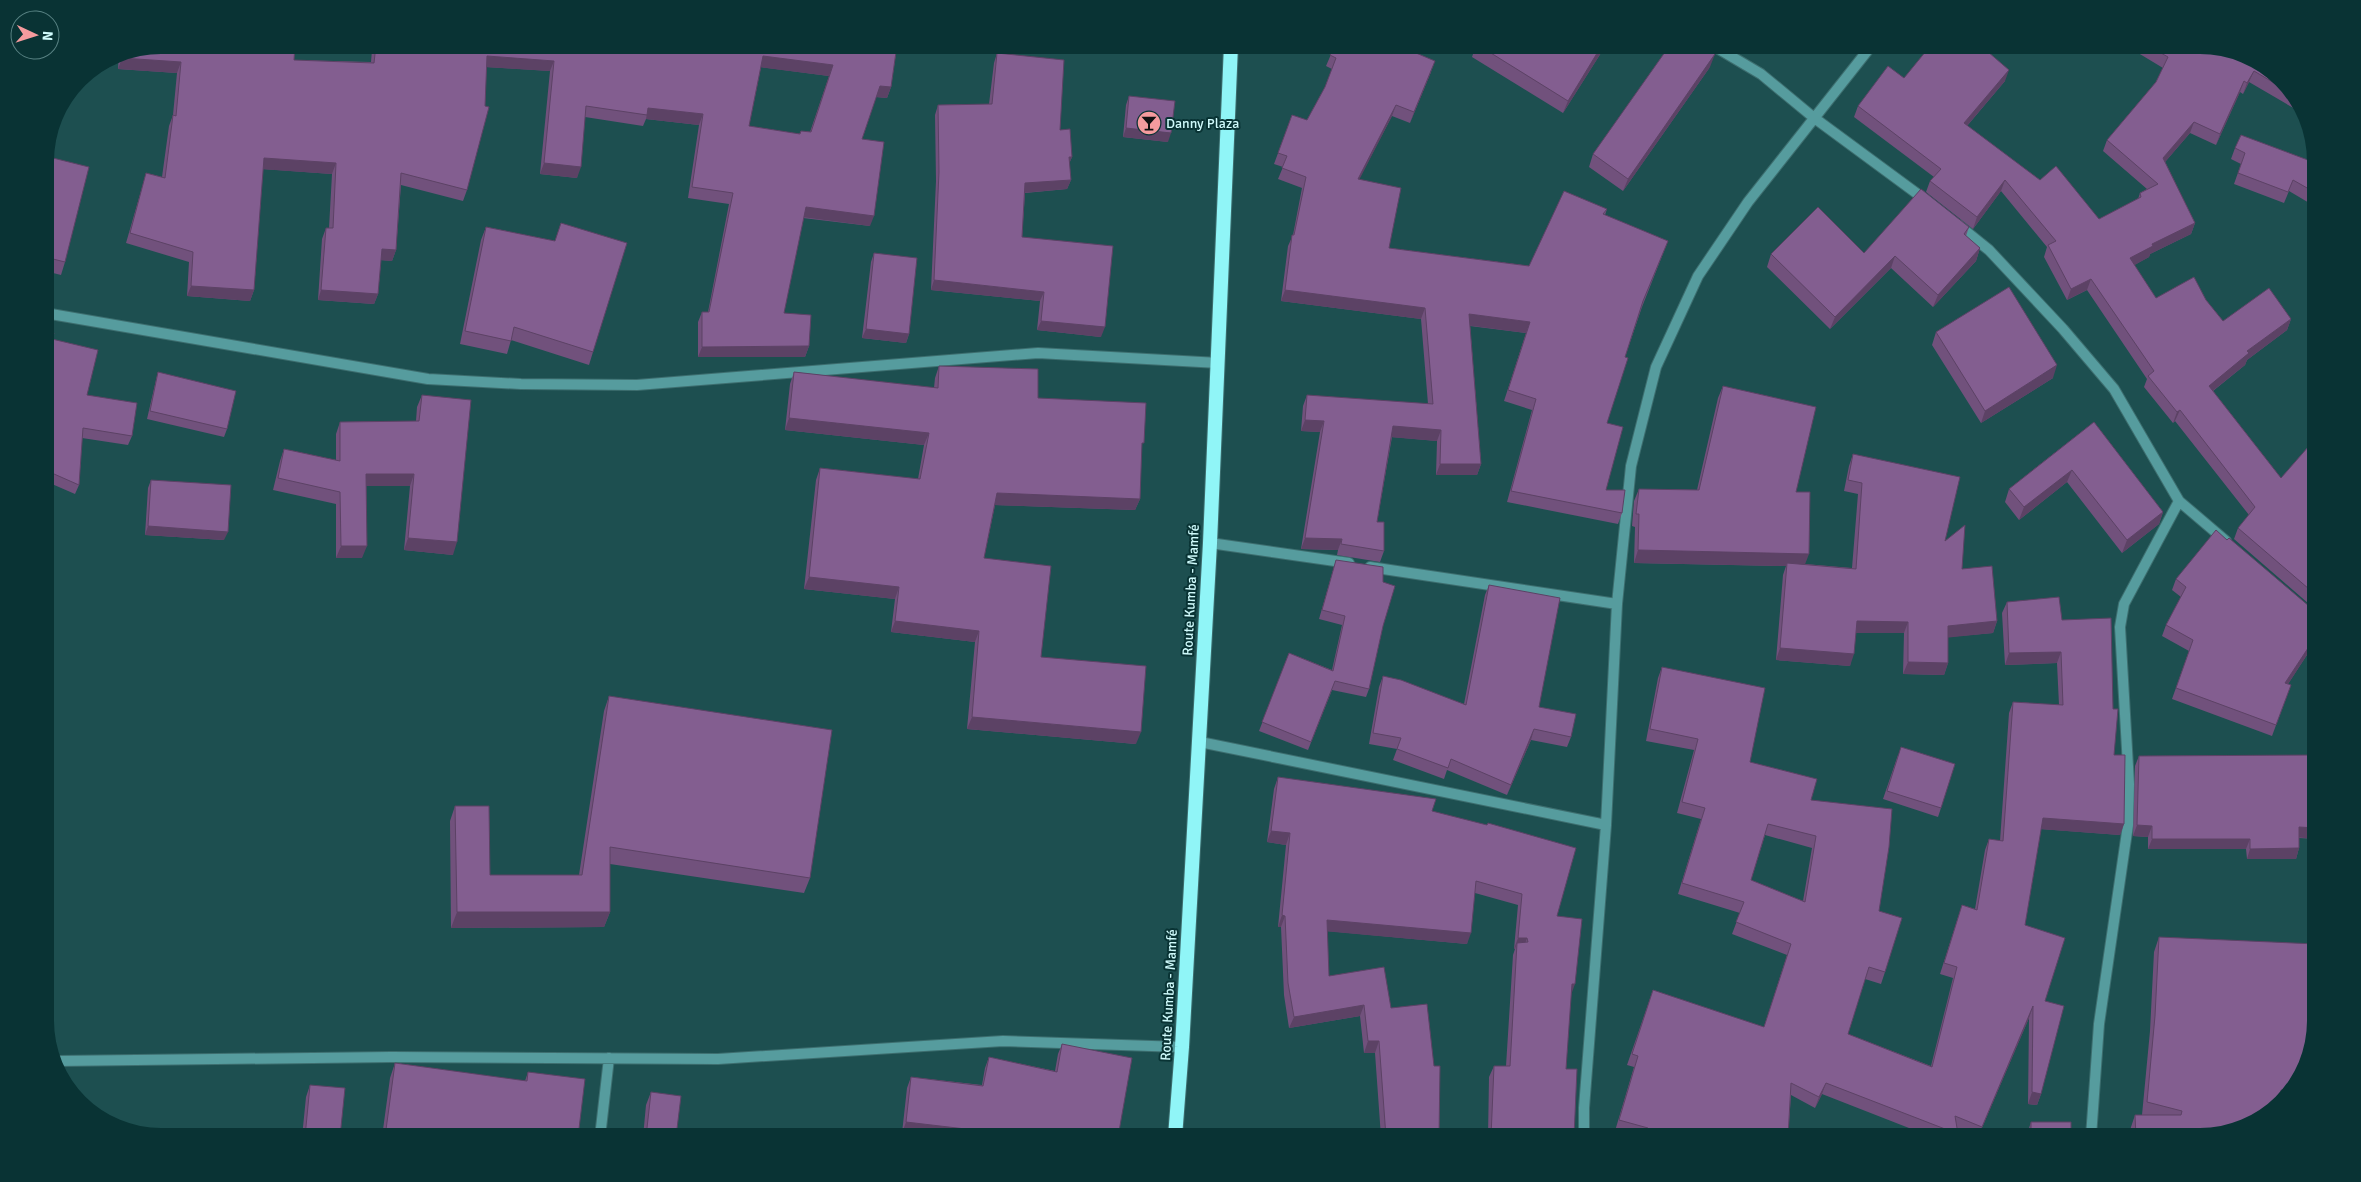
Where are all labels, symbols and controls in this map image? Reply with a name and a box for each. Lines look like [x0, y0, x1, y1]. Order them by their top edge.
north arrow [10, 10, 60, 60]
text: N [39, 30, 56, 41]
bar icon: Danny Plaza [1136, 110, 1162, 136]
place label: Danny Plaza [1166, 115, 1239, 132]
street label: Route Kumba - Mamfé [1179, 524, 1203, 656]
street label: Route Kumba - Mamfé [1157, 929, 1181, 1061]

